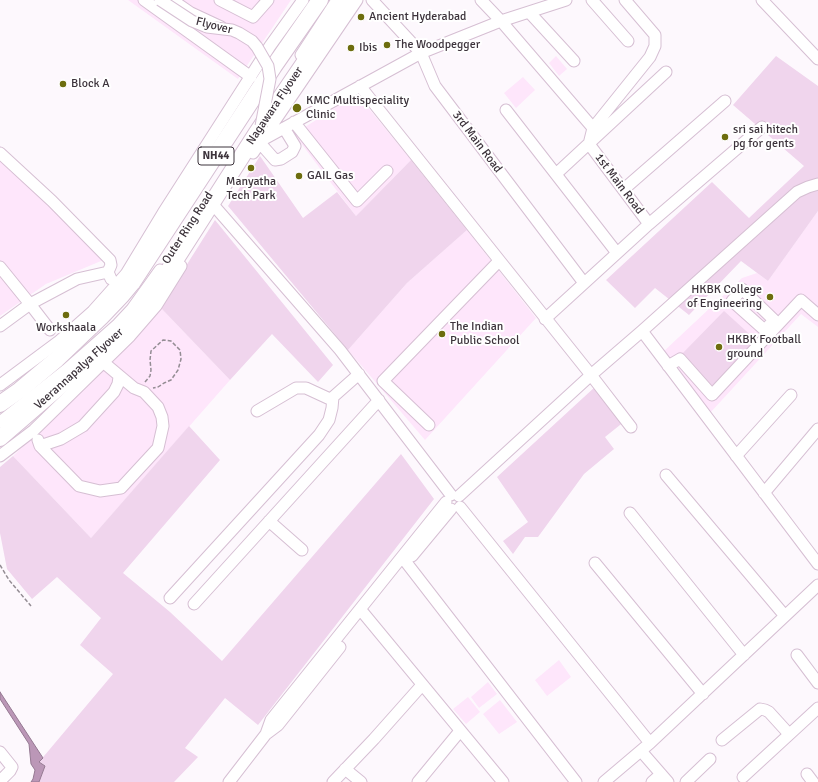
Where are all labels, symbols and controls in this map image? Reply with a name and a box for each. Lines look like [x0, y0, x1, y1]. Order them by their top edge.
place label: Ancient Hyderabad [369, 10, 466, 24]
marker: Ancient Hyderabad [356, 12, 366, 22]
street label: Flyover [194, 15, 234, 37]
place label: The Woodpegger [395, 38, 480, 52]
marker: The Woodpegger [382, 40, 392, 50]
place label: Ibis [359, 41, 377, 55]
marker: Ibis [346, 43, 356, 53]
street label: Nagawara Flyover [244, 64, 306, 148]
place label: Block A [71, 77, 110, 91]
marker: Block A [58, 79, 68, 89]
place label: KMC Multispeciality Clinic [306, 94, 409, 122]
marker: KMC Multispeciality Clinic [291, 102, 303, 114]
street label: 3rd Main Road [449, 108, 505, 176]
place label: sri sai hitech pg for gents [733, 123, 798, 151]
marker: sri sai hitech pg for gents [720, 132, 730, 142]
road number: NH44 [198, 147, 234, 165]
street label: 1st Main Road [591, 151, 647, 217]
marker: Manyatha Tech Park [246, 163, 256, 173]
place label: GAIL Gas [307, 169, 353, 183]
marker: GAIL Gas [294, 171, 304, 181]
place label: Manyatha Tech Park [226, 175, 276, 203]
street label: Outer Ring Road [159, 189, 217, 267]
place label: HKBK College of Engineering [687, 283, 762, 311]
marker: HKBK College of Engineering [765, 292, 775, 302]
marker: Workshaala [61, 310, 71, 320]
place label: The Indian Public School [450, 320, 519, 348]
place label: Workshaala [36, 321, 96, 335]
street label: Veerannapalya Flyover [32, 325, 126, 413]
marker: The Indian Public School [437, 329, 447, 339]
place label: HKBK Football ground [727, 333, 801, 361]
marker: HKBK Football ground [714, 342, 724, 352]

